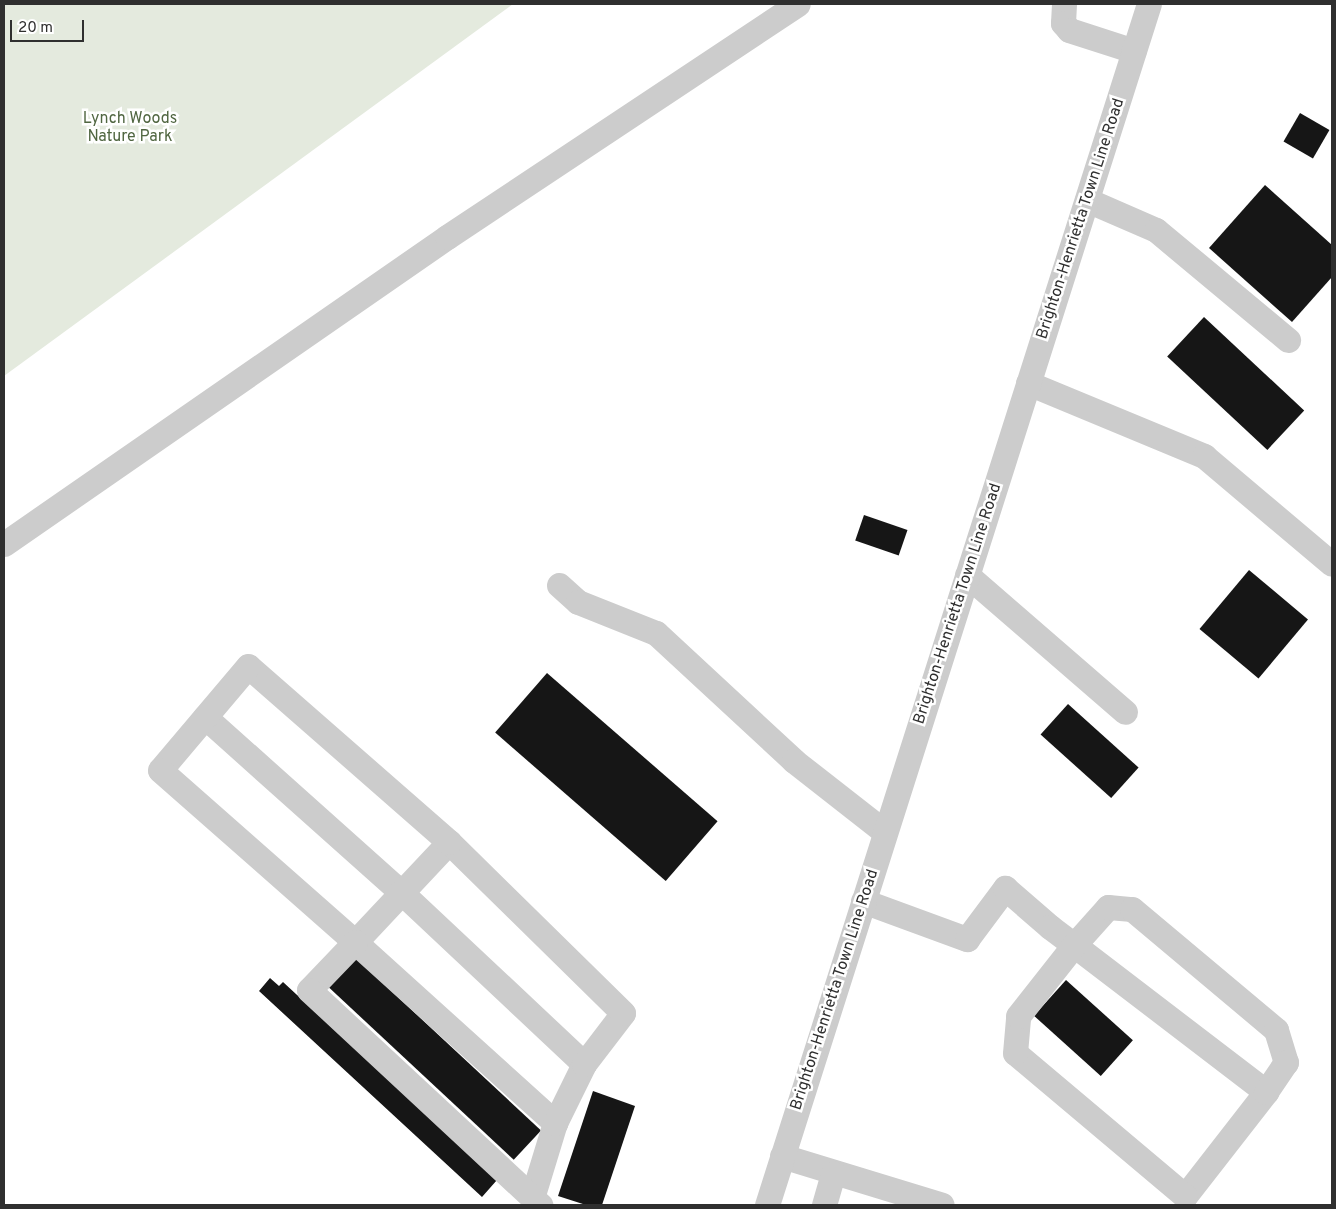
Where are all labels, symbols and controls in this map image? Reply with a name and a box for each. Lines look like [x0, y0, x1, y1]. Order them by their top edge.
scale bar [12, 10, 86, 42]
text: 20 m [18, 19, 53, 38]
street label: Brighton-Henrietta Town Line Road [1033, 96, 1129, 342]
park label: Lynch Woods Nature Park [83, 109, 177, 147]
street label: Brighton-Henrietta Town Line Road [910, 481, 1006, 727]
street label: Brighton-Henrietta Town Line Road [787, 867, 883, 1113]

